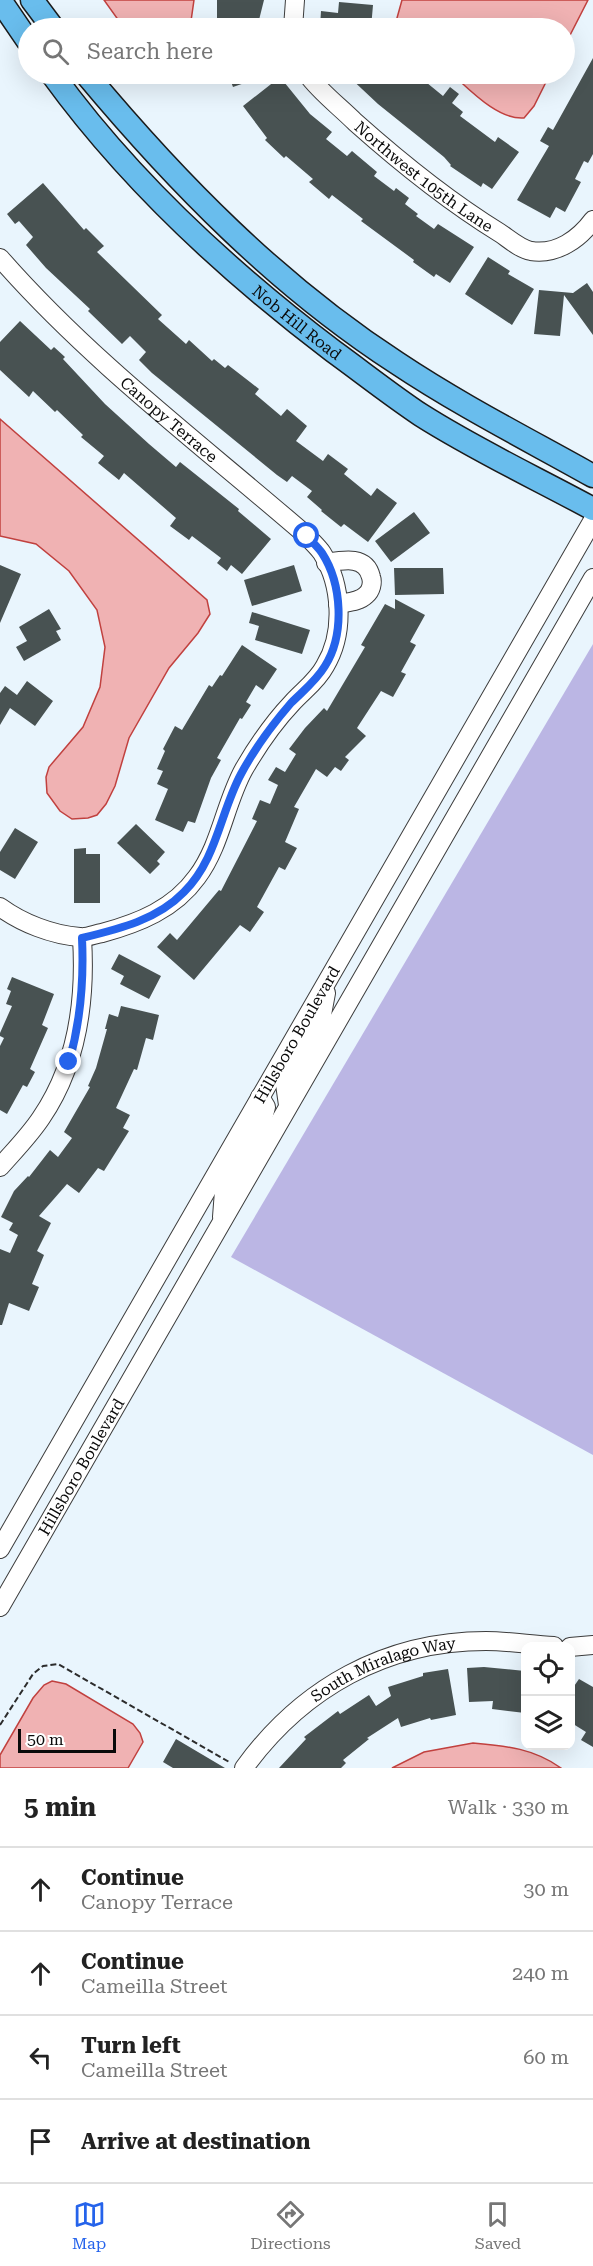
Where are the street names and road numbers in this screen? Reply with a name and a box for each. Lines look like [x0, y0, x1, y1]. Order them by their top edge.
street label: Northwest 105th Lane [351, 117, 497, 236]
street label: Nob Hill Road [248, 281, 345, 364]
street label: Canopy Terrace [116, 373, 221, 467]
street label: Hillsboro Boulevard [250, 963, 344, 1106]
street label: Hillsboro Boulevard [34, 1395, 128, 1539]
street label: South Miralago Way [307, 1633, 457, 1706]

